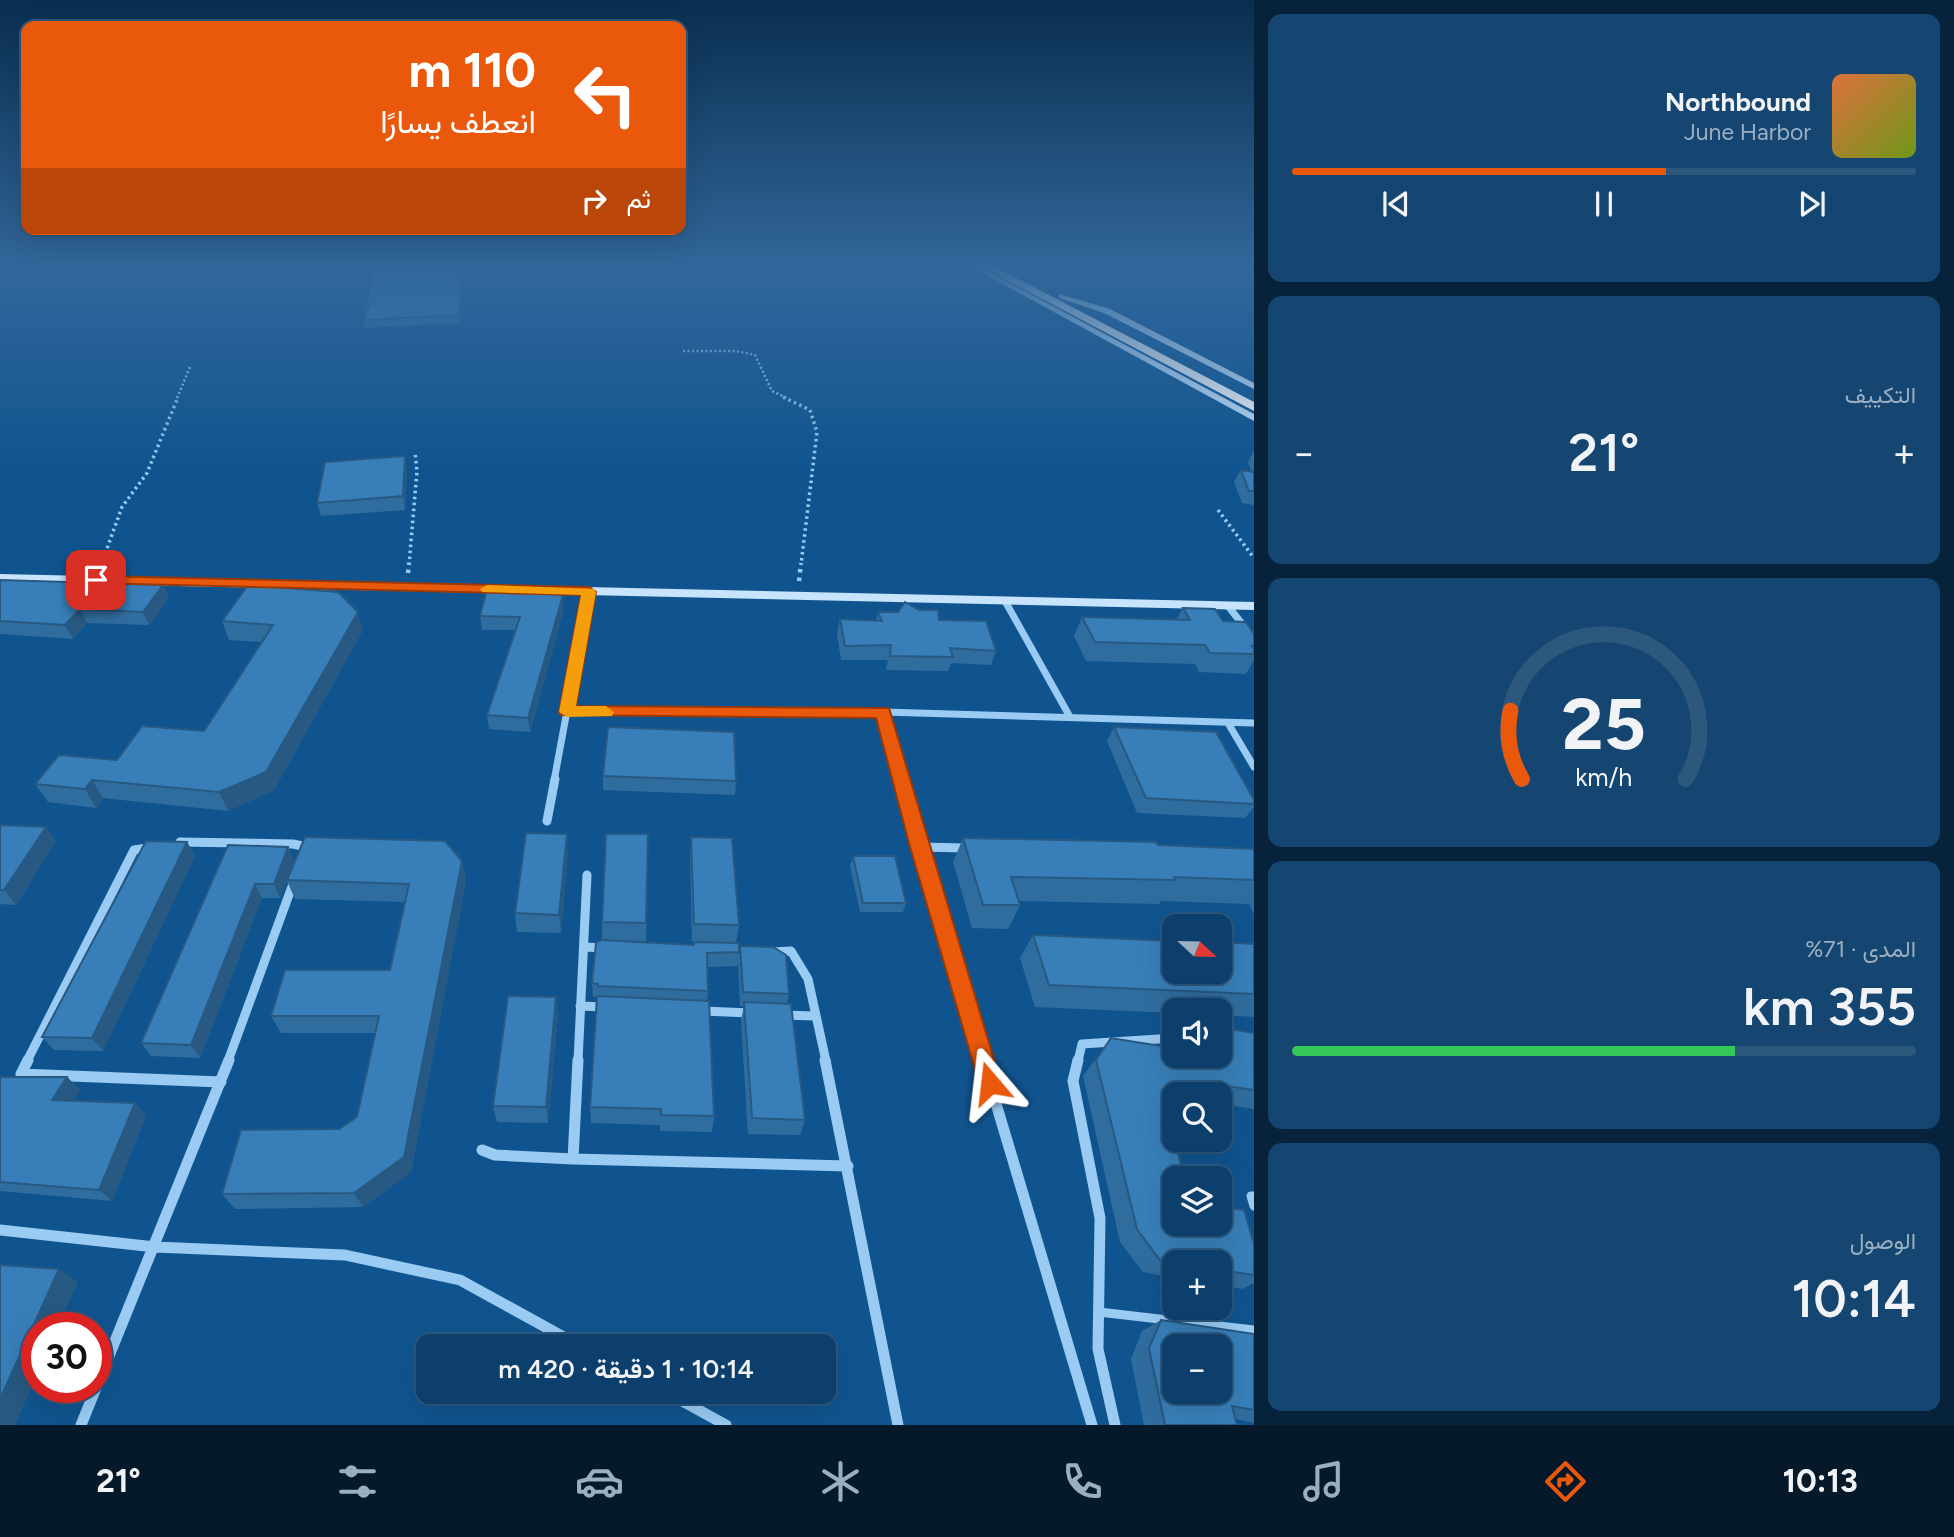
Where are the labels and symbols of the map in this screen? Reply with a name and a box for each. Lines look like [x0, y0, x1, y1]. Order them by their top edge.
pin [66, 550, 126, 610]
north arrow [1162, 914, 1232, 984]
position arrow [953, 1046, 1027, 1120]
speed limit sign: 30 [21, 1312, 112, 1403]

